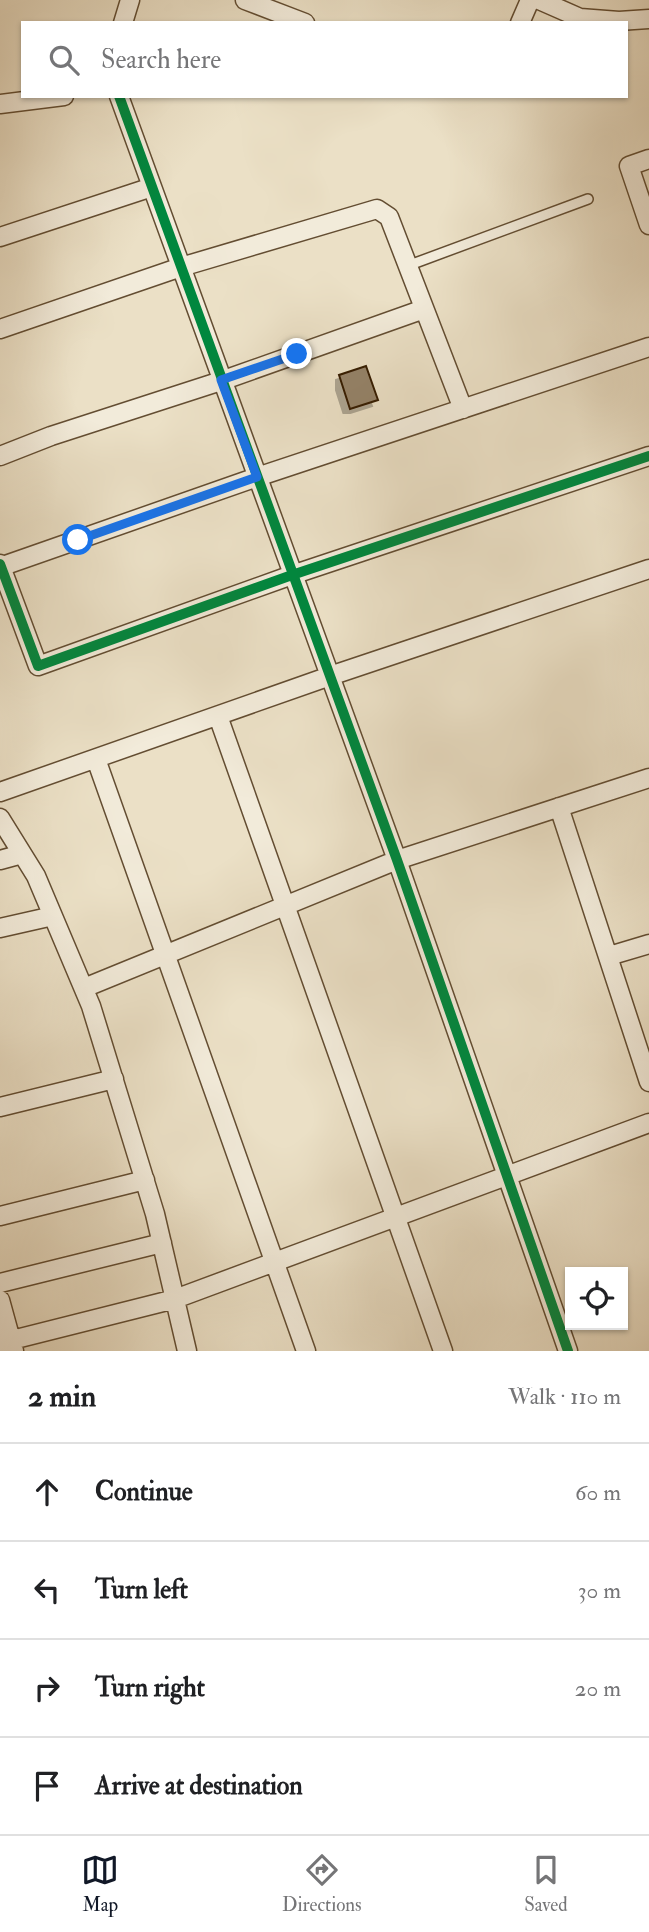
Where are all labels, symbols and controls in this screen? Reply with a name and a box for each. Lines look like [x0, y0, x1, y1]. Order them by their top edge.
search box [21, 21, 628, 98]
icon: search [45, 41, 83, 79]
text: Search here [101, 44, 221, 76]
route end [281, 338, 312, 369]
route start [62, 524, 93, 555]
map controls [565, 1267, 628, 1330]
button: locate [565, 1267, 628, 1330]
text: 2 min [28, 1378, 96, 1415]
text: Walk · 110 m [508, 1382, 621, 1411]
icon: ahead [28, 1473, 66, 1511]
text: Continue [95, 1476, 193, 1508]
text: 60 m [575, 1478, 621, 1507]
icon: left [28, 1571, 66, 1609]
text: Turn left [95, 1574, 188, 1606]
text: 30 m [578, 1576, 621, 1605]
icon: right [28, 1669, 66, 1707]
text: Turn right [95, 1672, 205, 1704]
text: 20 m [575, 1674, 621, 1703]
icon: arrive [28, 1767, 66, 1805]
text: Arrive at destination [95, 1770, 303, 1802]
tab: Map [81, 1851, 119, 1917]
tab: Directions [282, 1851, 362, 1917]
tab: Saved [524, 1851, 568, 1917]

